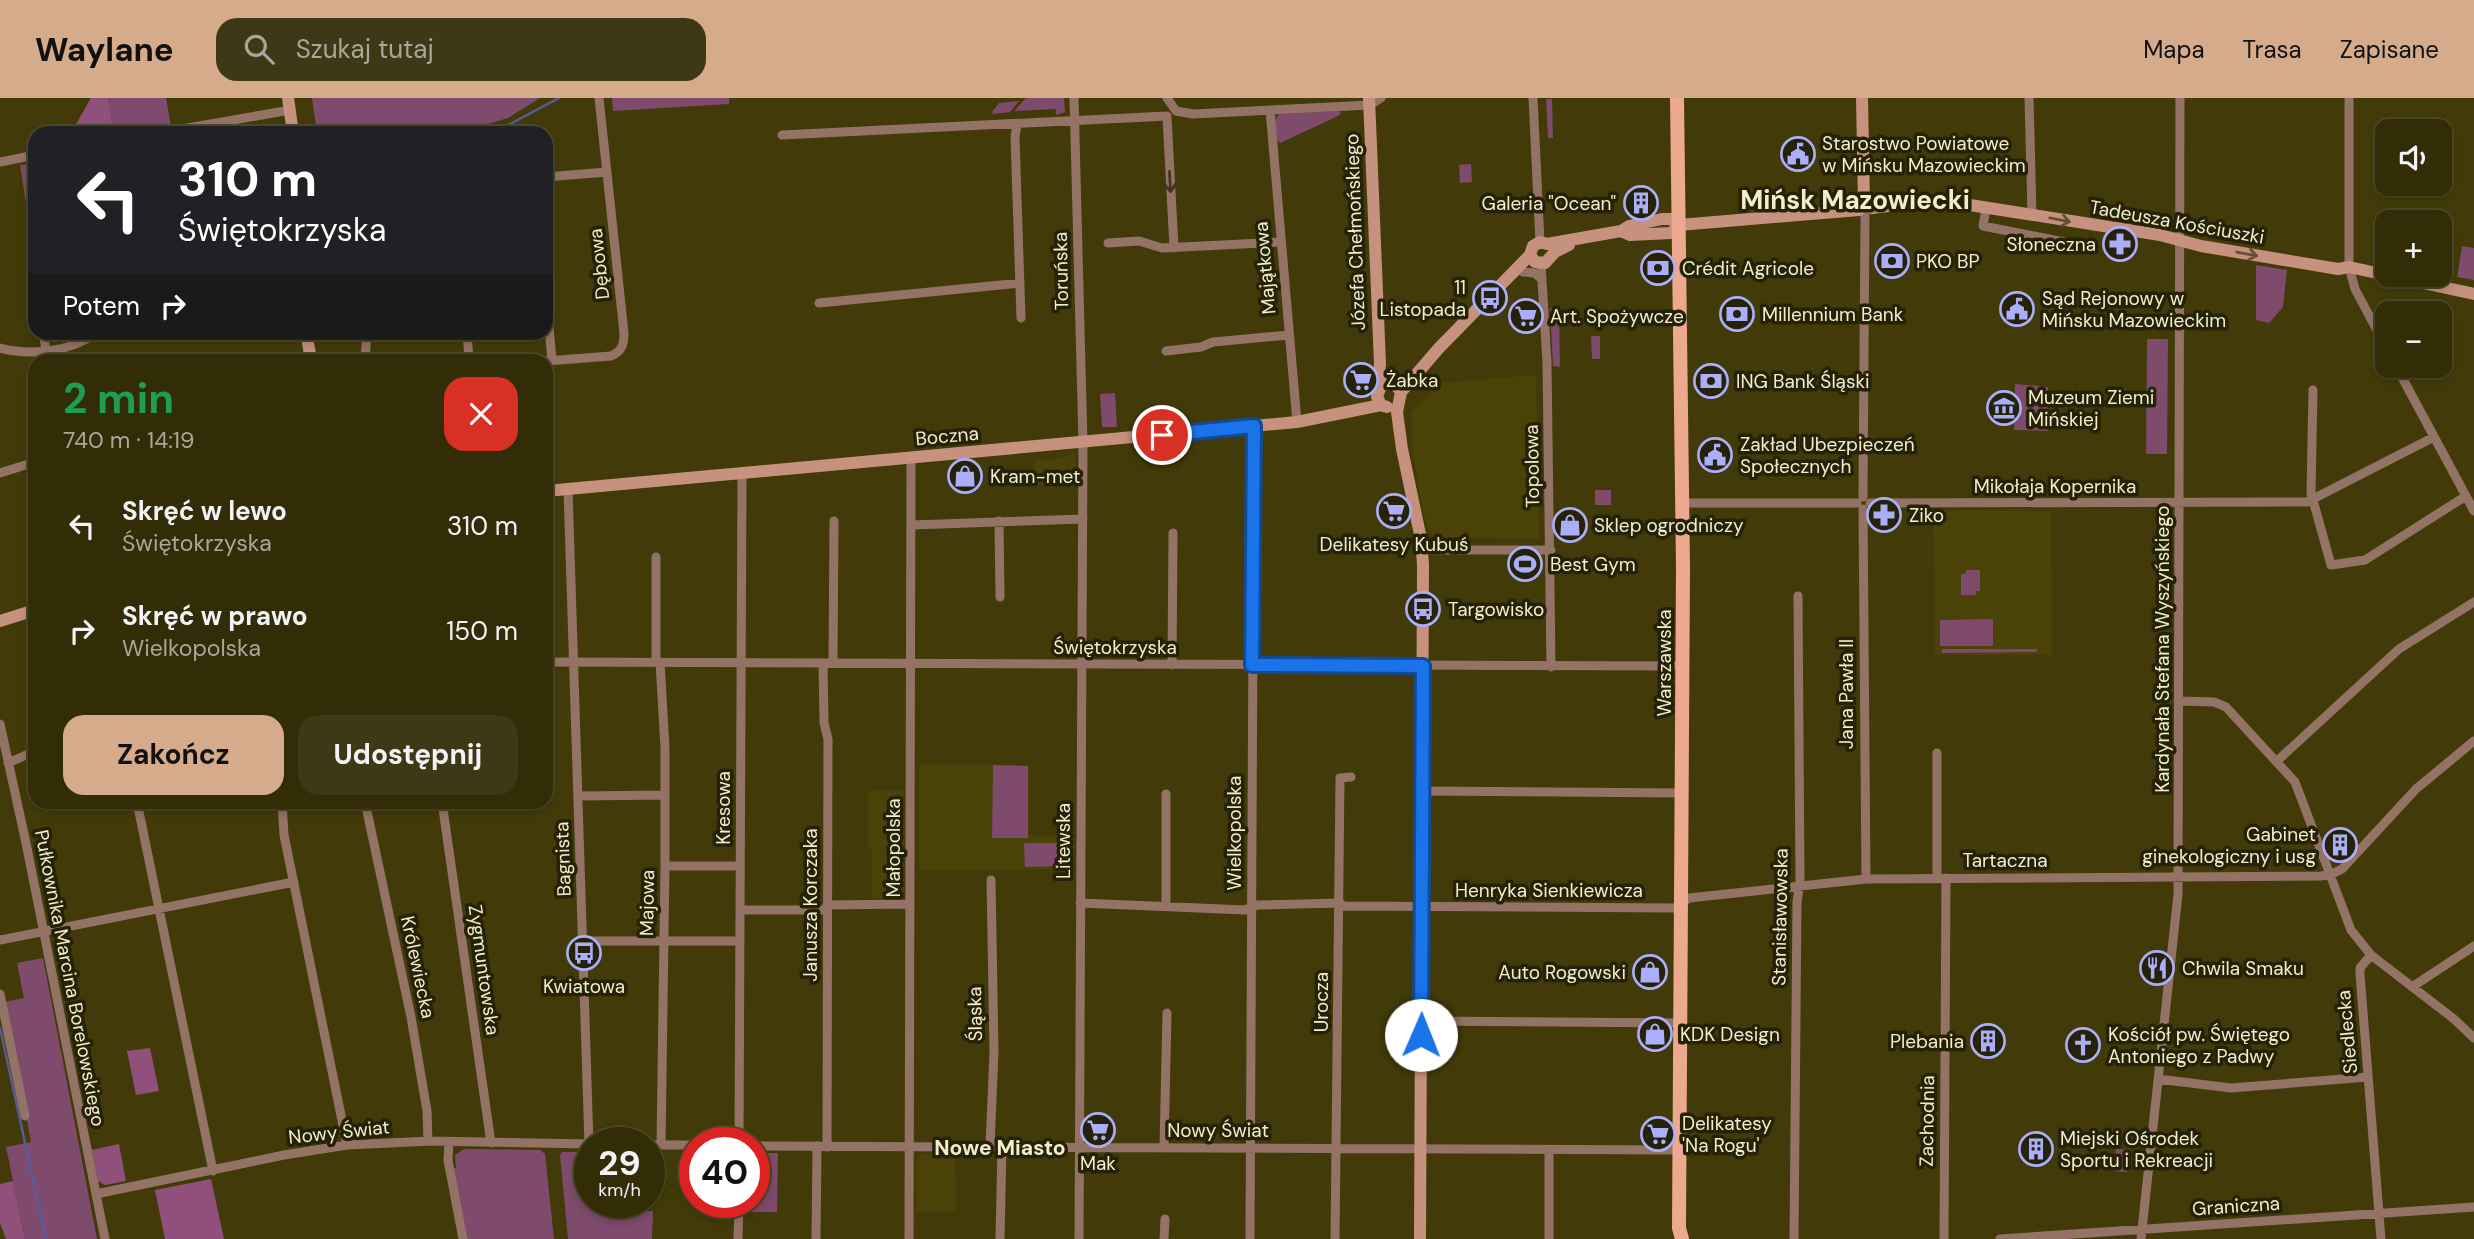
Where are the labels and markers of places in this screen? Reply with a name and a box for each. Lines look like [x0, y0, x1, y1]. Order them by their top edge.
place label: Starostwo Powiatowe w Mińsku Mazowieckim [1822, 131, 2026, 178]
public building icon: Starostwo Powiatowe w Mińsku Mazowieckim [1779, 135, 1817, 173]
building icon: Galeria "Ocean" [1622, 184, 1660, 222]
place label: Galeria "Ocean" [1482, 191, 1616, 216]
pharmacy icon: Słoneczna [2101, 225, 2139, 263]
place label: Słoneczna [2006, 232, 2096, 257]
bank icon: PKO BP [1873, 242, 1911, 280]
bank icon: Crédit Agricole [1639, 249, 1677, 287]
place label: PKO BP [1916, 249, 1980, 274]
place label: Crédit Agricole [1682, 256, 1814, 281]
place label: 11 Listopada [1379, 275, 1466, 322]
bus stop icon: 11 Listopada [1471, 279, 1509, 317]
place label: Sąd Rejonowy w Mińsku Mazowieckim [2042, 286, 2226, 333]
public building icon: Sąd Rejonowy w Mińsku Mazowieckim [1998, 290, 2036, 328]
bank icon: Millennium Bank [1718, 295, 1756, 333]
supermarket icon: Art. Spożywcze [1507, 297, 1545, 335]
place label: Millennium Bank [1762, 302, 1904, 327]
place label: Art. Spożywcze [1550, 304, 1684, 329]
supermarket icon: Żabka [1342, 361, 1380, 399]
bank icon: ING Bank Śląski [1692, 362, 1730, 400]
place label: Żabka [1386, 368, 1438, 393]
place label: ING Bank Śląski [1736, 369, 1870, 394]
place label: Muzeum Ziemi Mińskiej [2028, 385, 2154, 432]
museum icon: Muzeum Ziemi Mińskiej [1985, 389, 2023, 427]
pin [1132, 405, 1192, 465]
place label: Zakład Ubezpieczeń Społecznych [1740, 432, 1915, 479]
public building icon: Zakład Ubezpieczeń Społecznych [1696, 436, 1734, 474]
shop icon: Kram-met [946, 457, 984, 495]
place label: Kram-met [990, 464, 1081, 489]
supermarket icon: Delikatesy Kubuś [1375, 492, 1413, 530]
pharmacy icon: Ziko [1865, 496, 1903, 534]
place label: Ziko [1909, 503, 1944, 528]
shop icon: Sklep ogrodniczy [1551, 506, 1589, 544]
place label: Sklep ogrodniczy [1594, 513, 1744, 538]
place label: Delikatesy Kubuś [1320, 532, 1468, 557]
sports icon: Best Gym [1506, 545, 1544, 583]
place label: Best Gym [1550, 552, 1636, 577]
bus stop icon: Targowisko [1404, 590, 1442, 628]
place label: Targowisko [1448, 597, 1544, 622]
place label: Gabinet ginekologiczny i usg [2142, 822, 2316, 869]
building icon: Gabinet ginekologiczny i usg [2321, 826, 2359, 864]
bus stop icon: Kwiatowa [565, 934, 603, 972]
restaurant icon: Chwila Smaku [2138, 949, 2176, 987]
shop icon: Auto Rogowski [1631, 953, 1669, 991]
place label: Chwila Smaku [2182, 956, 2304, 981]
place label: Auto Rogowski [1498, 960, 1626, 985]
place label: Kwiatowa [543, 974, 625, 999]
shop icon: KDK Design [1636, 1015, 1674, 1053]
place label: KDK Design [1680, 1022, 1780, 1047]
building icon: Plebania [1969, 1022, 2007, 1060]
place label: Kościół pw. Świętego Antoniego z Padwy [2108, 1022, 2290, 1069]
church icon: Kościół pw. Świętego Antoniego z Padwy [2064, 1026, 2102, 1064]
place label: Plebania [1890, 1029, 1964, 1054]
supermarket icon: Mak [1079, 1111, 1117, 1149]
place label: Delikatesy 'Na Rogu' [1682, 1111, 1772, 1158]
supermarket icon: Delikatesy 'Na Rogu' [1639, 1115, 1677, 1153]
place label: Miejski Ośrodek Sportu i Rekreacji [2060, 1126, 2213, 1173]
building icon: Miejski Ośrodek Sportu i Rekreacji [2017, 1130, 2055, 1168]
place label: Mak [1080, 1151, 1116, 1176]

